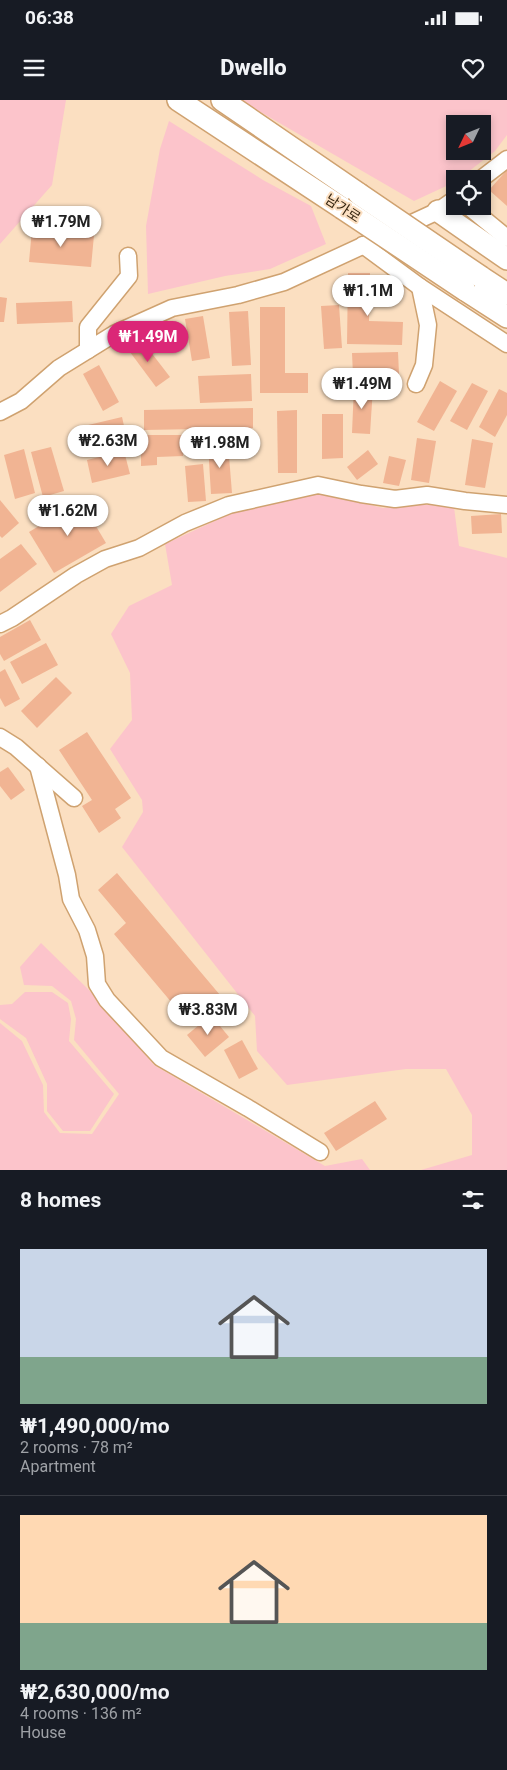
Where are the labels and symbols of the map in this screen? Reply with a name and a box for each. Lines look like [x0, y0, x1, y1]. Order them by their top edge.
north arrow [446, 115, 491, 160]
street label: 남가로 [322, 191, 364, 225]
pin: ₩1.79M [20, 206, 102, 248]
pin: ₩1.1M [333, 274, 403, 317]
pin: ₩1.49M [107, 320, 189, 363]
pin: ₩1.49M [321, 368, 403, 410]
pin: ₩2.63M [67, 424, 149, 467]
pin: ₩1.98M [179, 426, 261, 469]
pin: ₩1.62M [27, 494, 109, 537]
pin: ₩3.83M [167, 994, 249, 1036]

